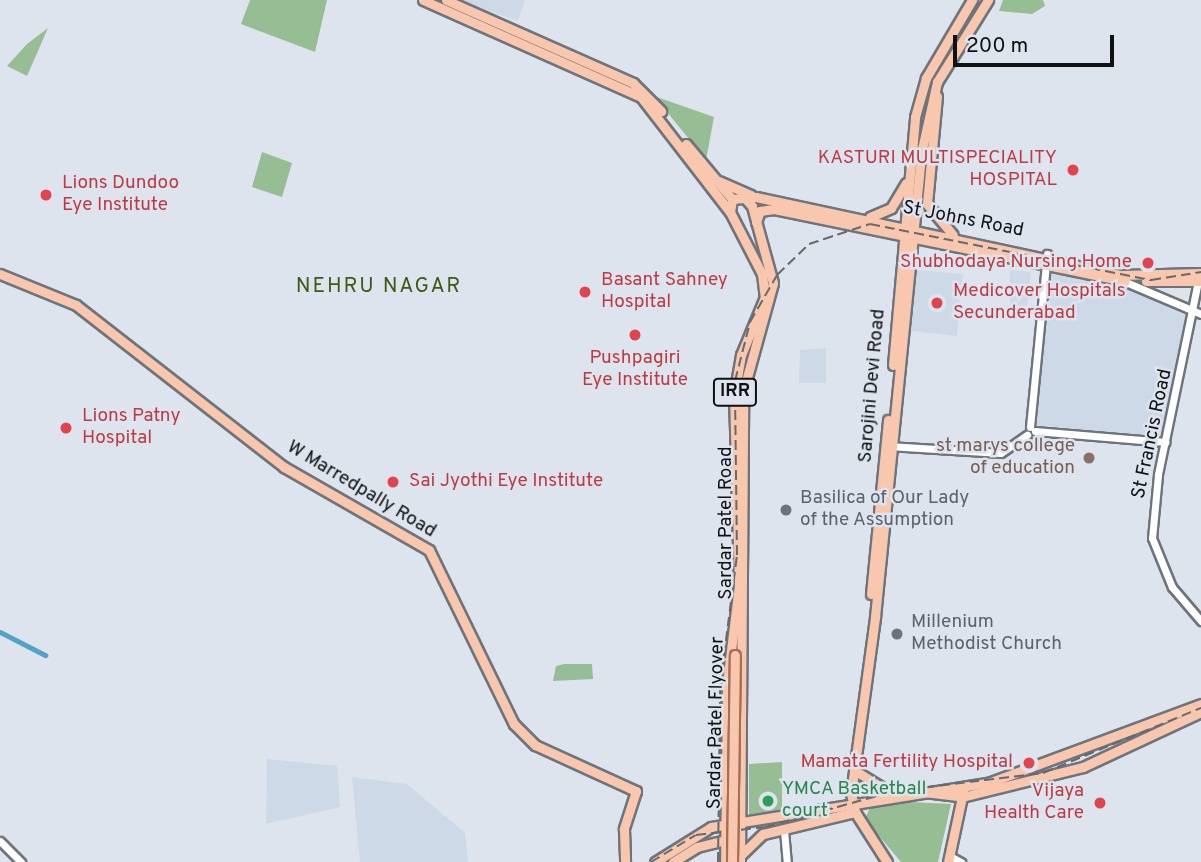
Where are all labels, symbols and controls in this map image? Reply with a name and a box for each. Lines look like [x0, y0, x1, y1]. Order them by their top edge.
scale bar [956, 21, 1117, 65]
text: 200 m [966, 33, 1028, 60]
place label: KASTURI MULTISPECIALITY HOSPITAL [818, 148, 1057, 192]
marker: KASTURI MULTISPECIALITY HOSPITAL [1063, 160, 1083, 180]
place label: Lions Dundoo Eye Institute [62, 173, 179, 217]
marker: Lions Dundoo Eye Institute [36, 185, 56, 205]
street label: St Johns Road [901, 197, 1025, 243]
place label: Shubhodaya Nursing Home [900, 252, 1132, 274]
marker: Shubhodaya Nursing Home [1138, 253, 1158, 273]
place label: Basant Sahney Hospital [601, 270, 728, 314]
district label: NEHRU NAGAR [297, 274, 461, 300]
place label: Medicover Hospitals Secunderabad [953, 281, 1126, 325]
marker: Basant Sahney Hospital [575, 282, 595, 302]
marker: Medicover Hospitals Secunderabad [927, 293, 947, 313]
street label: Sarojini Devi Road [855, 308, 891, 464]
marker: Pushpagiri Eye Institute [625, 325, 645, 345]
place label: Pushpagiri Eye Institute [582, 348, 688, 392]
street label: St Francis Road [1128, 367, 1178, 501]
road number: IRR [712, 378, 758, 406]
place label: Lions Patny Hospital [82, 406, 180, 450]
marker: Lions Patny Hospital [56, 418, 76, 438]
street label: W Marredpally Road [282, 436, 440, 544]
place label: st marys college of education [936, 436, 1075, 480]
street label: Sardar Patel Road [716, 446, 738, 600]
marker: st marys college of education [1081, 450, 1097, 466]
place label: Sai Jyothi Eye Institute [409, 471, 603, 493]
marker: Sai Jyothi Eye Institute [383, 472, 403, 492]
place label: Basilica of Our Lady of the Assumption [800, 488, 969, 532]
marker: Basilica of Our Lady of the Assumption [778, 502, 794, 518]
place label: Millenium Methodist Church [911, 612, 1062, 656]
marker: Millenium Methodist Church [889, 626, 905, 642]
street label: Sardar Patel Flyover [704, 636, 730, 810]
place label: Mamata Fertility Hospital [800, 752, 1013, 774]
marker: Mamata Fertility Hospital [1019, 753, 1039, 773]
place label: YMCA Basketball court [782, 779, 927, 823]
place label: Vijaya Health Care [984, 781, 1084, 825]
marker: YMCA Basketball court [760, 793, 776, 809]
marker: Vijaya Health Care [1090, 793, 1110, 813]

